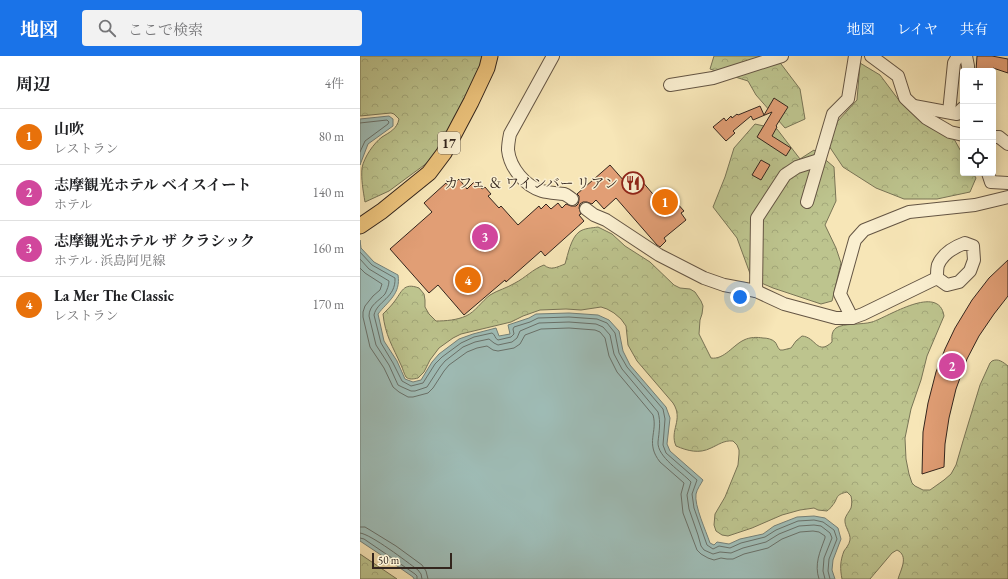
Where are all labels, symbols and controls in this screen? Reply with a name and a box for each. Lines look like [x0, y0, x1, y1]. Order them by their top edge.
search box [82, 10, 362, 46]
text: 地図 [20, 17, 58, 42]
icon: search [96, 17, 118, 39]
text: ここで検索 [128, 20, 203, 39]
text: 地図 [847, 20, 875, 38]
text: レイヤ [897, 20, 938, 38]
text: 共有 [960, 20, 988, 38]
map controls [960, 68, 996, 176]
button: + [960, 68, 996, 104]
text: 周辺 [16, 73, 50, 95]
text: 4件 [325, 75, 344, 92]
button: − [960, 104, 996, 140]
text: 山吹 [54, 119, 84, 138]
text: 1 [26, 128, 32, 145]
text: 80 m [319, 128, 344, 145]
road number: 17 [438, 132, 460, 154]
text: レストラン [54, 140, 119, 157]
button: locate [960, 140, 996, 176]
restaurant icon: カフェ ＆ ワインバー リアン [620, 170, 646, 196]
place label: カフェ ＆ ワインバー リアン [444, 174, 618, 192]
text: 志摩観光ホテル ベイスイート [54, 175, 251, 194]
text: 2 [26, 184, 32, 201]
text: 140 m [313, 184, 344, 201]
pin: 1 [652, 187, 678, 217]
text: ホテル [54, 196, 92, 213]
pin: 3 [472, 222, 498, 252]
text: 志摩観光ホテル ザ クラシック [54, 231, 255, 250]
text: 3 [26, 240, 32, 257]
text: 160 m [313, 240, 344, 257]
text: ホテル · 浜島阿児線 [54, 252, 165, 269]
pin: 4 [455, 265, 481, 295]
text: La Mer The Classic [54, 286, 174, 305]
your location [730, 287, 750, 307]
text: 4 [26, 296, 32, 313]
text: 170 m [313, 296, 344, 313]
text: レストラン [54, 307, 119, 324]
pin: 2 [939, 351, 965, 381]
scale bar [372, 551, 452, 570]
text: 50 m [378, 553, 399, 567]

